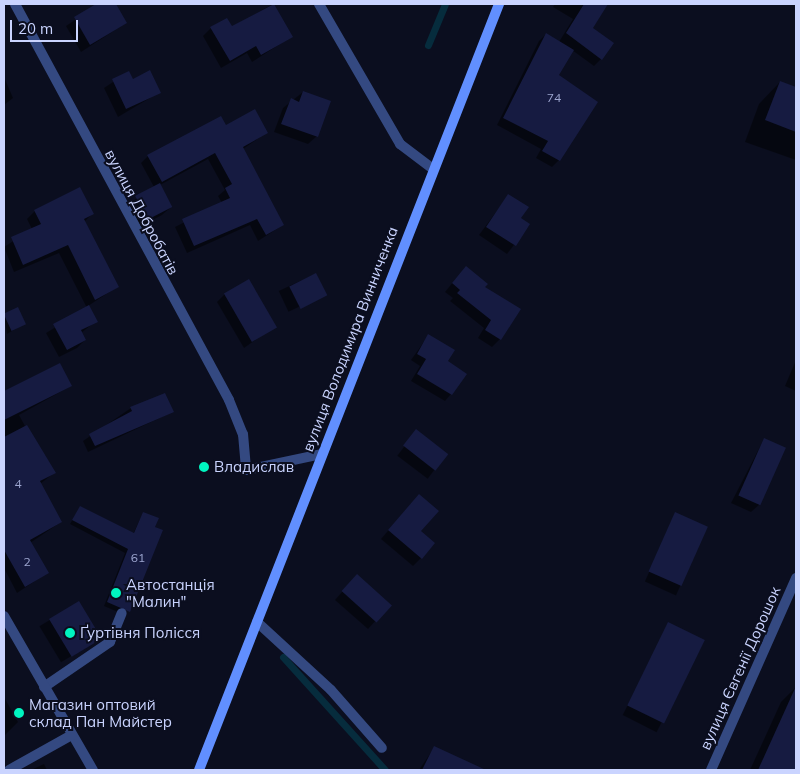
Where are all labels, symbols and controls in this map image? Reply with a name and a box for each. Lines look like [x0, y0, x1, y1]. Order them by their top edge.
scale bar [12, 10, 80, 42]
text: 20 m [18, 19, 53, 38]
house number: 74 [547, 91, 561, 105]
street label: вулиця Добробатів [101, 146, 183, 278]
street label: вулиця Володимира Винниченка [299, 224, 401, 454]
place label: Владислав [214, 458, 294, 476]
marker: Владислав [198, 461, 210, 473]
house number: 4 [14, 477, 22, 491]
house number: 61 [131, 551, 145, 565]
house number: 2 [23, 555, 31, 569]
place label: Автостанція "Малин" [126, 575, 215, 610]
street label: вулиця Євгенії Дорошок [696, 584, 784, 752]
marker: Автостанція "Малин" [110, 587, 122, 599]
place label: Ґуртівня Полісся [80, 624, 200, 642]
marker: Ґуртівня Полісся [64, 627, 76, 639]
place label: Магазин оптовий склад Пан Майстер [29, 695, 172, 730]
marker: Магазин оптовий склад Пан Майстер [13, 707, 25, 719]

